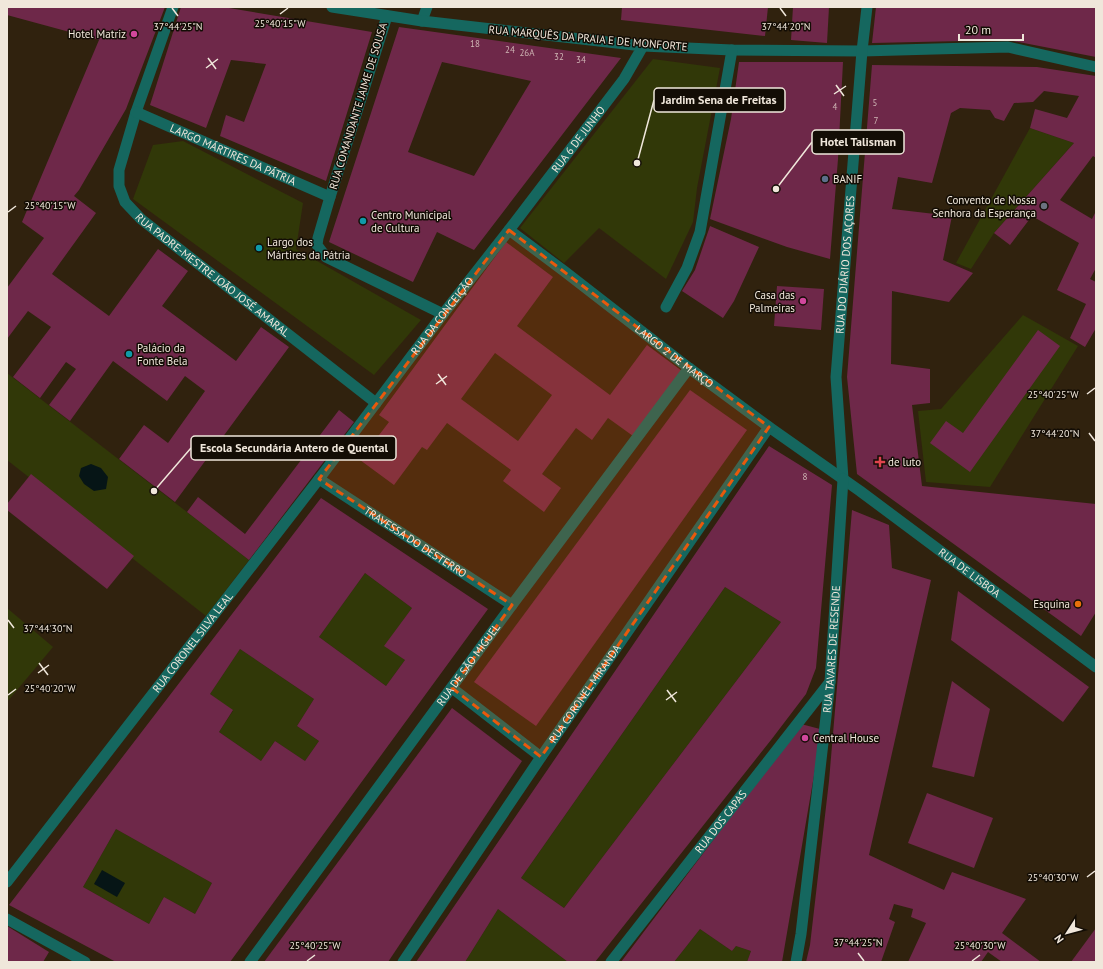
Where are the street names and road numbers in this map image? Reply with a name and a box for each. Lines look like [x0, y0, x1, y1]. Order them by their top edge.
street label: RUA COMANDANTE JAIME DE SOUSA [326, 20, 390, 191]
street label: RUA MARQUÊS DA PRAIA E DE MONFORTE [488, 22, 688, 54]
street label: RUA 6 DE JUNHO [548, 103, 608, 175]
street label: LARGO MÁRTIRES DA PÁTRIA [168, 121, 299, 189]
street label: RUA DO DIÁRIO DOS AÇORES [832, 195, 857, 334]
street label: RUA PADRE-MESTRE JOÃO JOSÉ AMARAL [132, 210, 293, 340]
street label: RUA DA CONCEIÇÃO [408, 274, 476, 358]
street label: LARGO 2 DE MARÇO [632, 322, 716, 391]
street label: TRAVESSA DO DESTERRO [361, 503, 469, 580]
street label: RUA DE LISBOA [936, 545, 1004, 601]
street label: RUA TAVARES DE RESENDE [819, 585, 843, 714]
street label: RUA CORONEL SILVA LEAL [149, 589, 236, 695]
street label: RUA DE SÃO MIGUEL [434, 620, 503, 708]
street label: RUA CORONEL MIRANDA [546, 641, 624, 746]
street label: RUA DOS CAPAS [692, 787, 750, 856]

